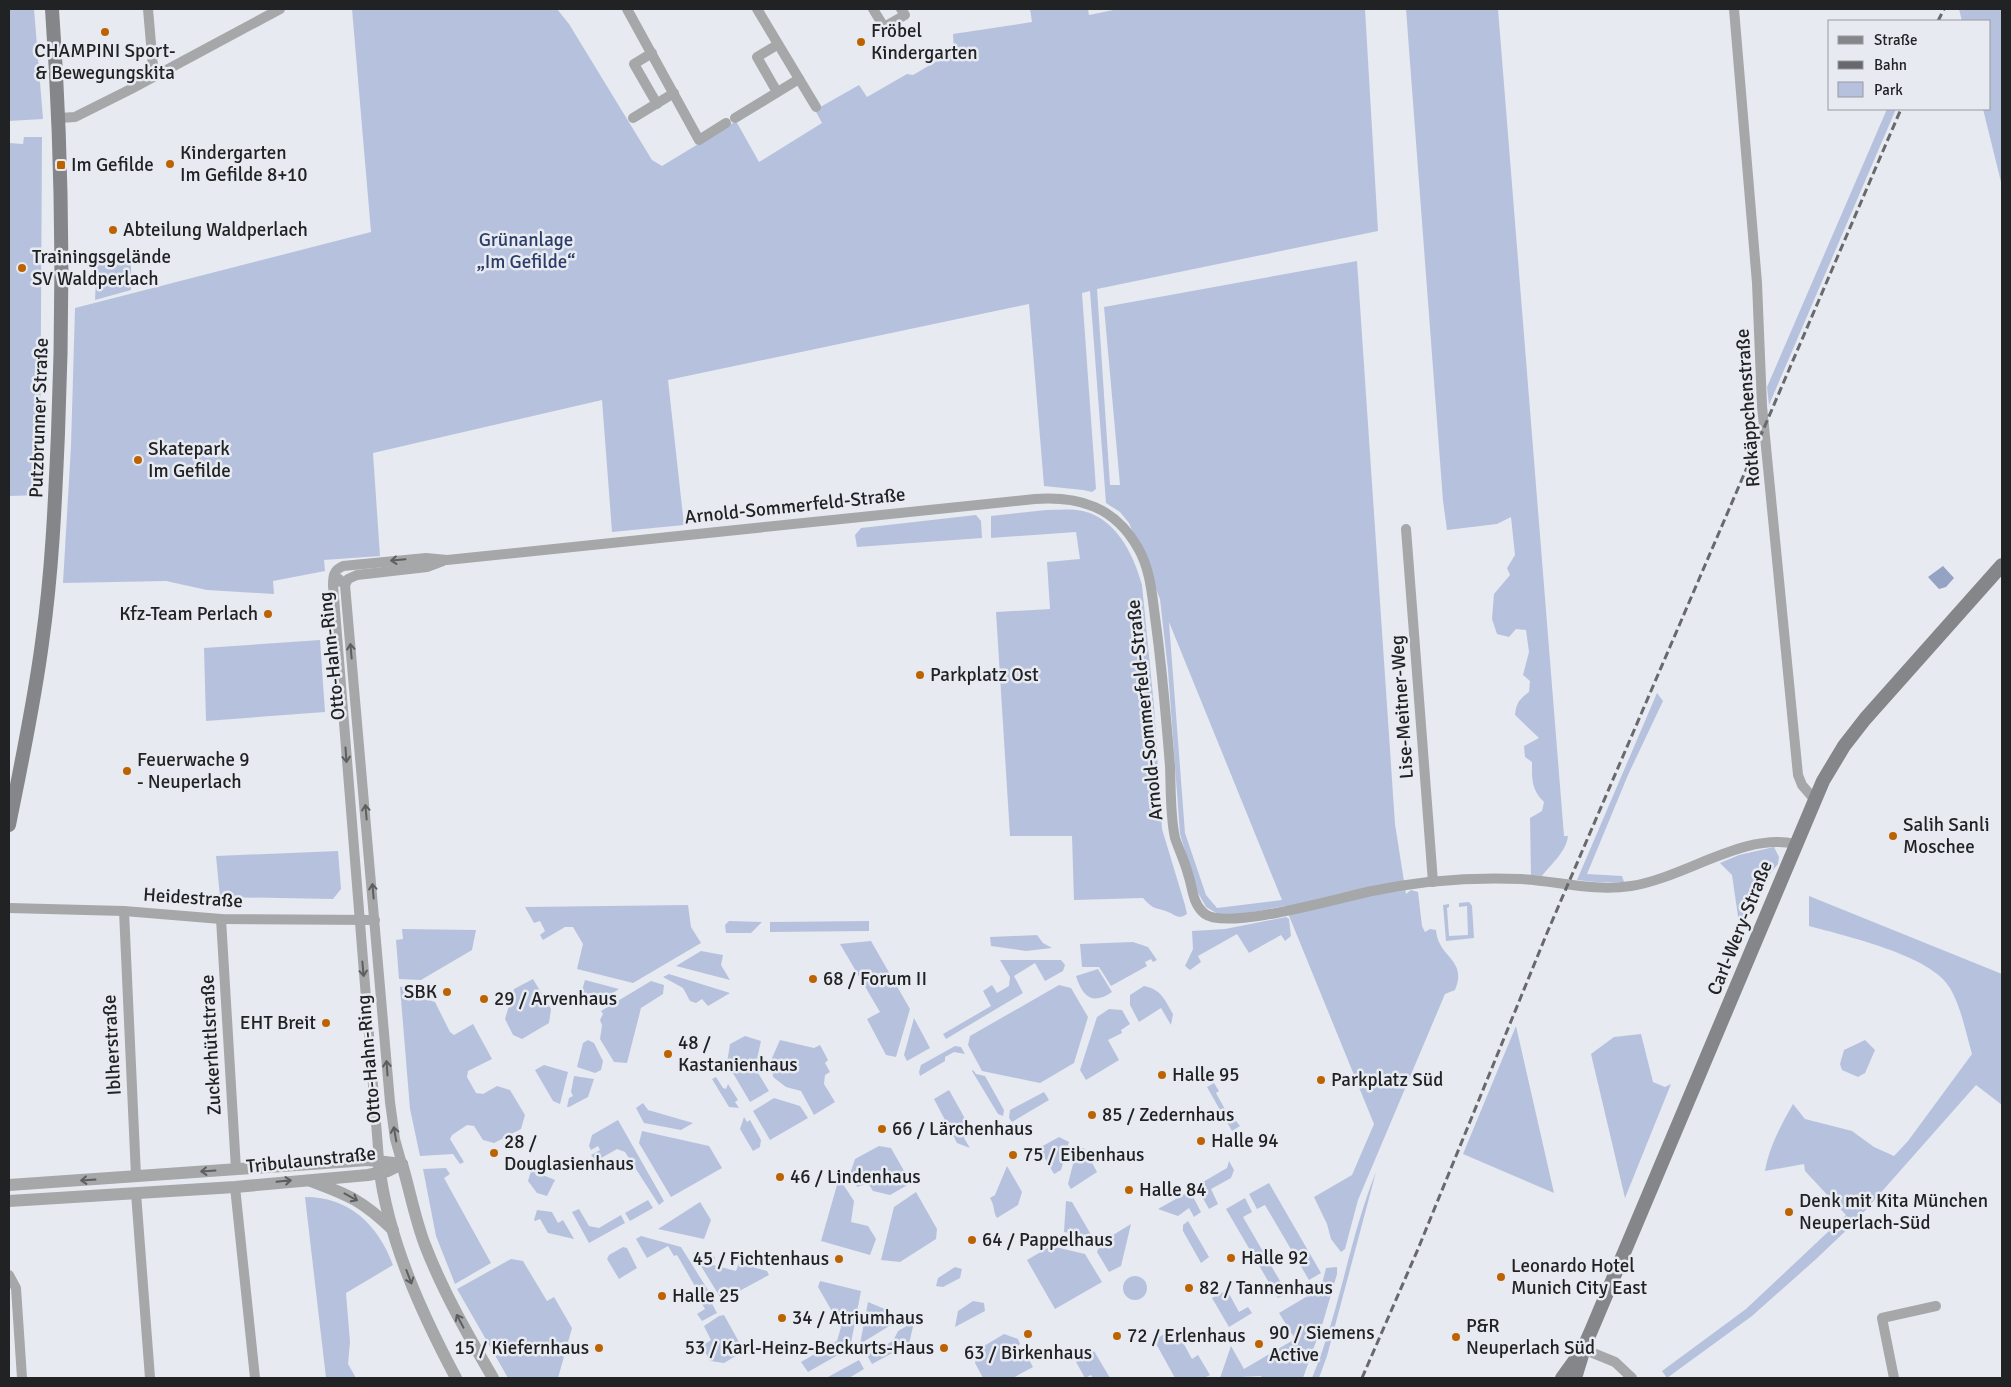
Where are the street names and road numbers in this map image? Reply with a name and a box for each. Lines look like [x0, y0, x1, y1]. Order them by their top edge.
street label: Rotkäppchenstraße [1730, 328, 1766, 488]
street label: Putzbrunner Straße [24, 337, 54, 499]
street label: Arnold-Sommerfeld-Straße [683, 482, 907, 530]
street label: Otto-Hahn-Ring [313, 591, 351, 721]
street label: Arnold-Sommerfeld-Straße [1121, 598, 1169, 822]
street label: Lise-Meitner-Weg [1385, 634, 1419, 780]
street label: Carl-Wery-Straße [1702, 857, 1778, 999]
street label: Heidestraße [142, 883, 244, 913]
street label: Zuckerhütlstraße [195, 974, 227, 1116]
street label: Iblherstraße [97, 994, 127, 1096]
street label: Otto-Hahn-Ring [351, 994, 387, 1124]
street label: Tribulaunstraße [245, 1141, 377, 1179]

